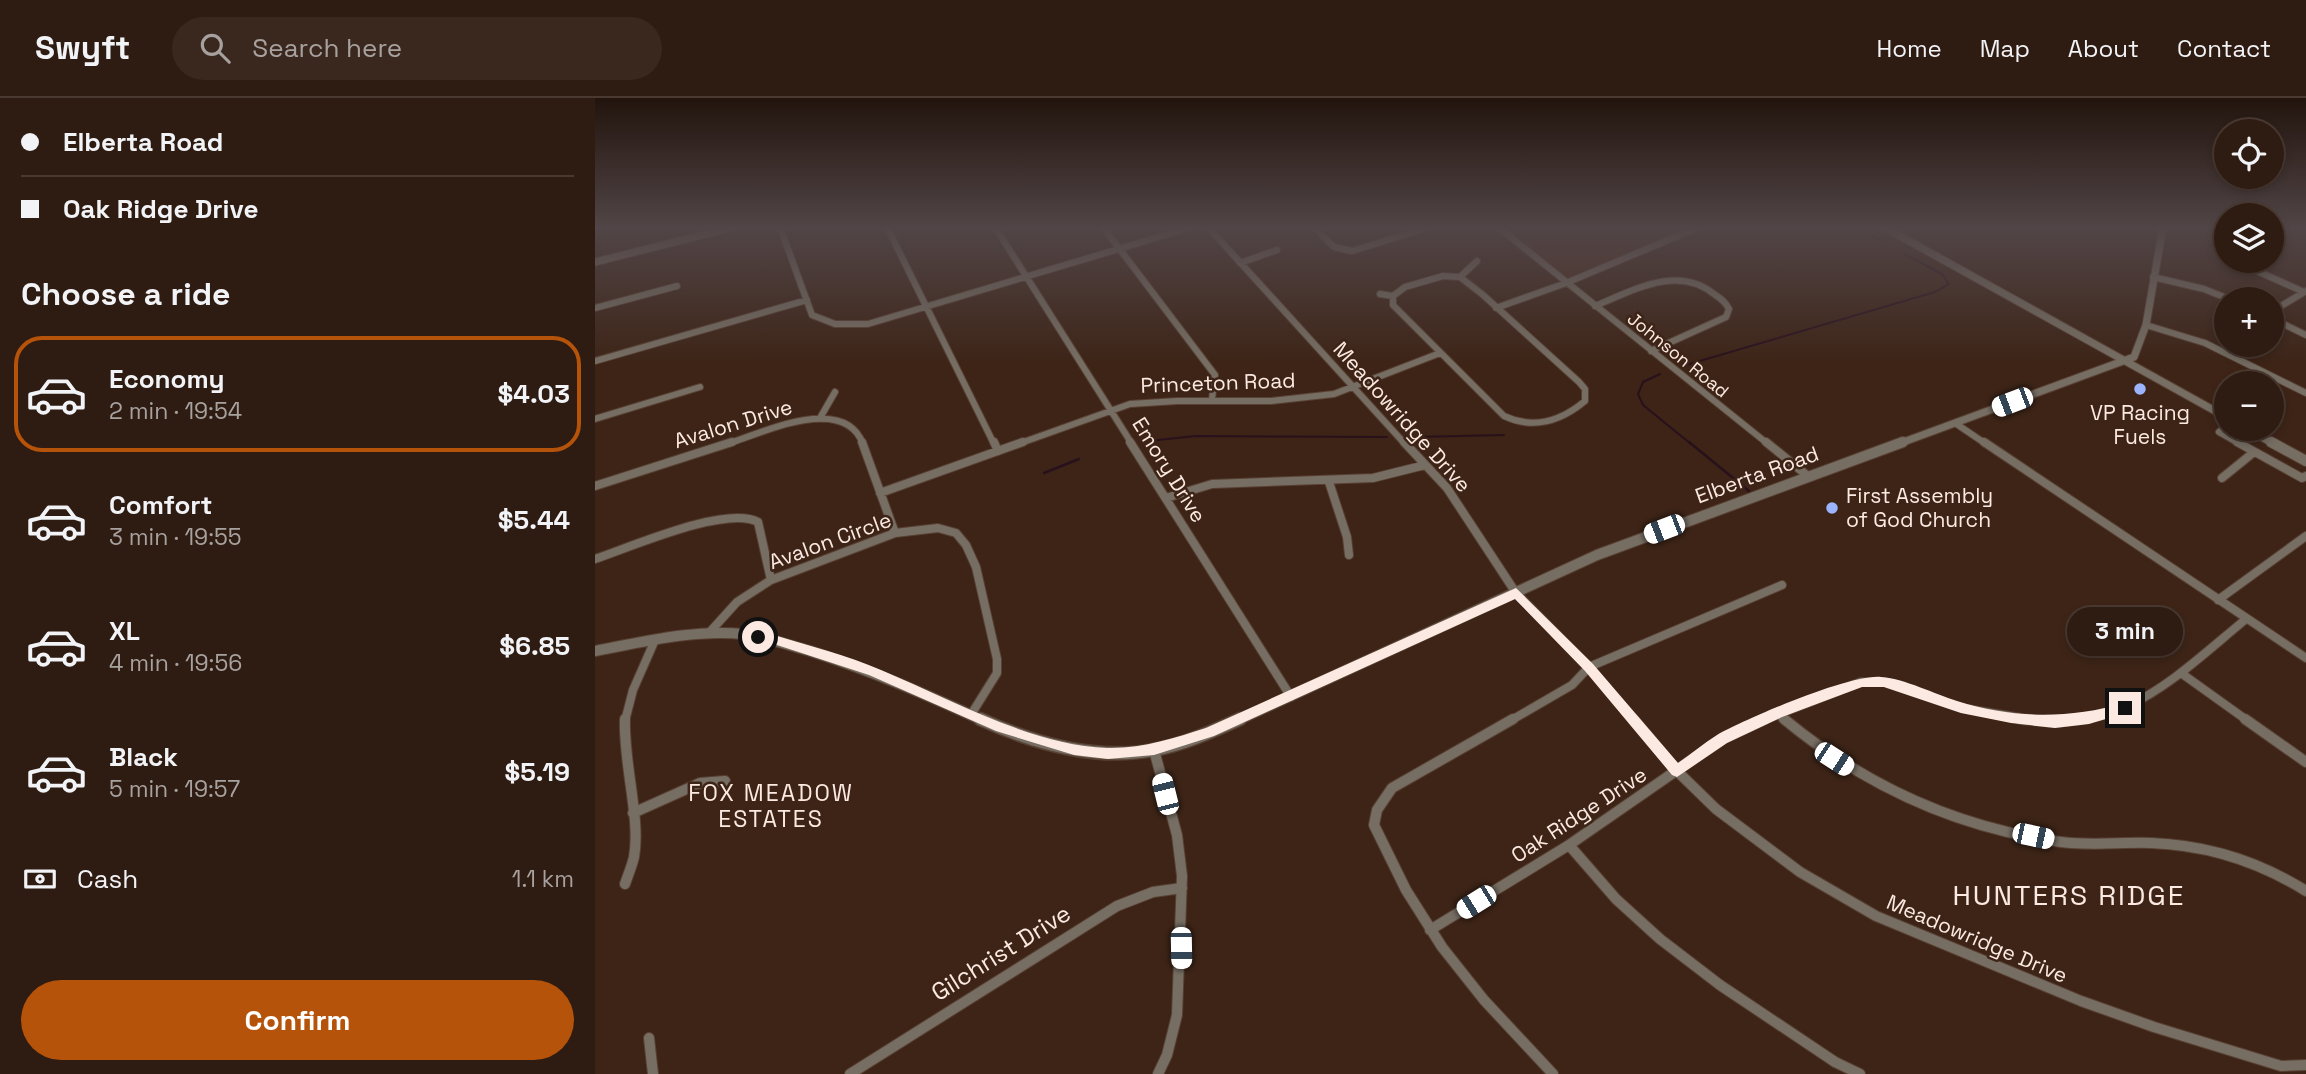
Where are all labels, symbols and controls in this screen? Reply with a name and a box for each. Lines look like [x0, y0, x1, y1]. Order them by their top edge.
search box [172, 17, 662, 80]
text: Swyft [35, 27, 130, 69]
icon: search [196, 29, 234, 67]
text: Search here [252, 31, 402, 65]
text: Home [1876, 33, 1942, 64]
text: Map [1980, 33, 2030, 64]
text: About [2068, 33, 2139, 64]
text: Contact [2177, 33, 2271, 64]
map controls [2214, 119, 2284, 441]
button: locate [2214, 119, 2284, 189]
text: Elberta Road [63, 125, 223, 159]
text: Oak Ridge Drive [63, 192, 258, 226]
button: layers [2214, 203, 2284, 273]
text: Choose a ride [21, 274, 231, 314]
button: + [2214, 287, 2284, 357]
street label: Johnson Road [1623, 307, 1734, 403]
street label: Meadowridge Drive [1328, 336, 1477, 498]
text: Economy [109, 362, 225, 396]
icon: car [25, 363, 88, 426]
street label: Princeton Road [1140, 366, 1296, 399]
button: − [2214, 371, 2284, 441]
text: $4.03 [498, 377, 570, 411]
marker: VP Racing Fuels [2132, 381, 2148, 397]
car [1989, 385, 2036, 419]
street label: Avalon Drive [670, 393, 795, 454]
text: 2 min · 19:54 [109, 396, 242, 426]
place label: VP Racing Fuels [2090, 399, 2190, 450]
street label: Emory Drive [1126, 412, 1212, 527]
street label: Elberta Road [1691, 440, 1822, 509]
place label: First Assembly of God Church [1846, 482, 1993, 533]
text: Comfort [109, 488, 212, 522]
icon: car [25, 489, 88, 552]
marker: First Assembly of God Church [1824, 500, 1840, 516]
text: $5.44 [498, 503, 570, 537]
street label: Avalon Circle [765, 506, 895, 575]
car [1641, 512, 1688, 546]
text: 3 min · 19:55 [109, 522, 242, 552]
callout: 3 min [2067, 606, 2183, 656]
text: XL [109, 614, 140, 648]
icon: car [25, 615, 88, 678]
text: 3 min [2095, 616, 2155, 646]
route start [742, 621, 774, 653]
text: $6.85 [499, 629, 570, 663]
text: 4 min · 19:56 [109, 648, 242, 678]
route end [2109, 692, 2141, 724]
car [1811, 739, 1858, 779]
text: Black [109, 740, 178, 774]
icon: car [25, 741, 88, 804]
text: $5.19 [504, 755, 570, 789]
street label: Oak Ridge Drive [1506, 761, 1652, 868]
car [1150, 771, 1181, 817]
text: 5 min · 19:57 [109, 774, 240, 804]
district label: FOX MEADOW ESTATES [688, 778, 854, 834]
car [2011, 821, 2056, 851]
icon: cash [21, 860, 59, 898]
text: Cash [77, 862, 138, 896]
text: 1.1 km [512, 864, 574, 894]
district label: HUNTERS RIDGE [1952, 877, 2186, 913]
car [1453, 882, 1500, 922]
street label: Meadowridge Drive [1883, 888, 2072, 989]
street label: Gilchrist Drive [925, 897, 1076, 1008]
car [1171, 927, 1192, 969]
button: Confirm [21, 980, 574, 1060]

